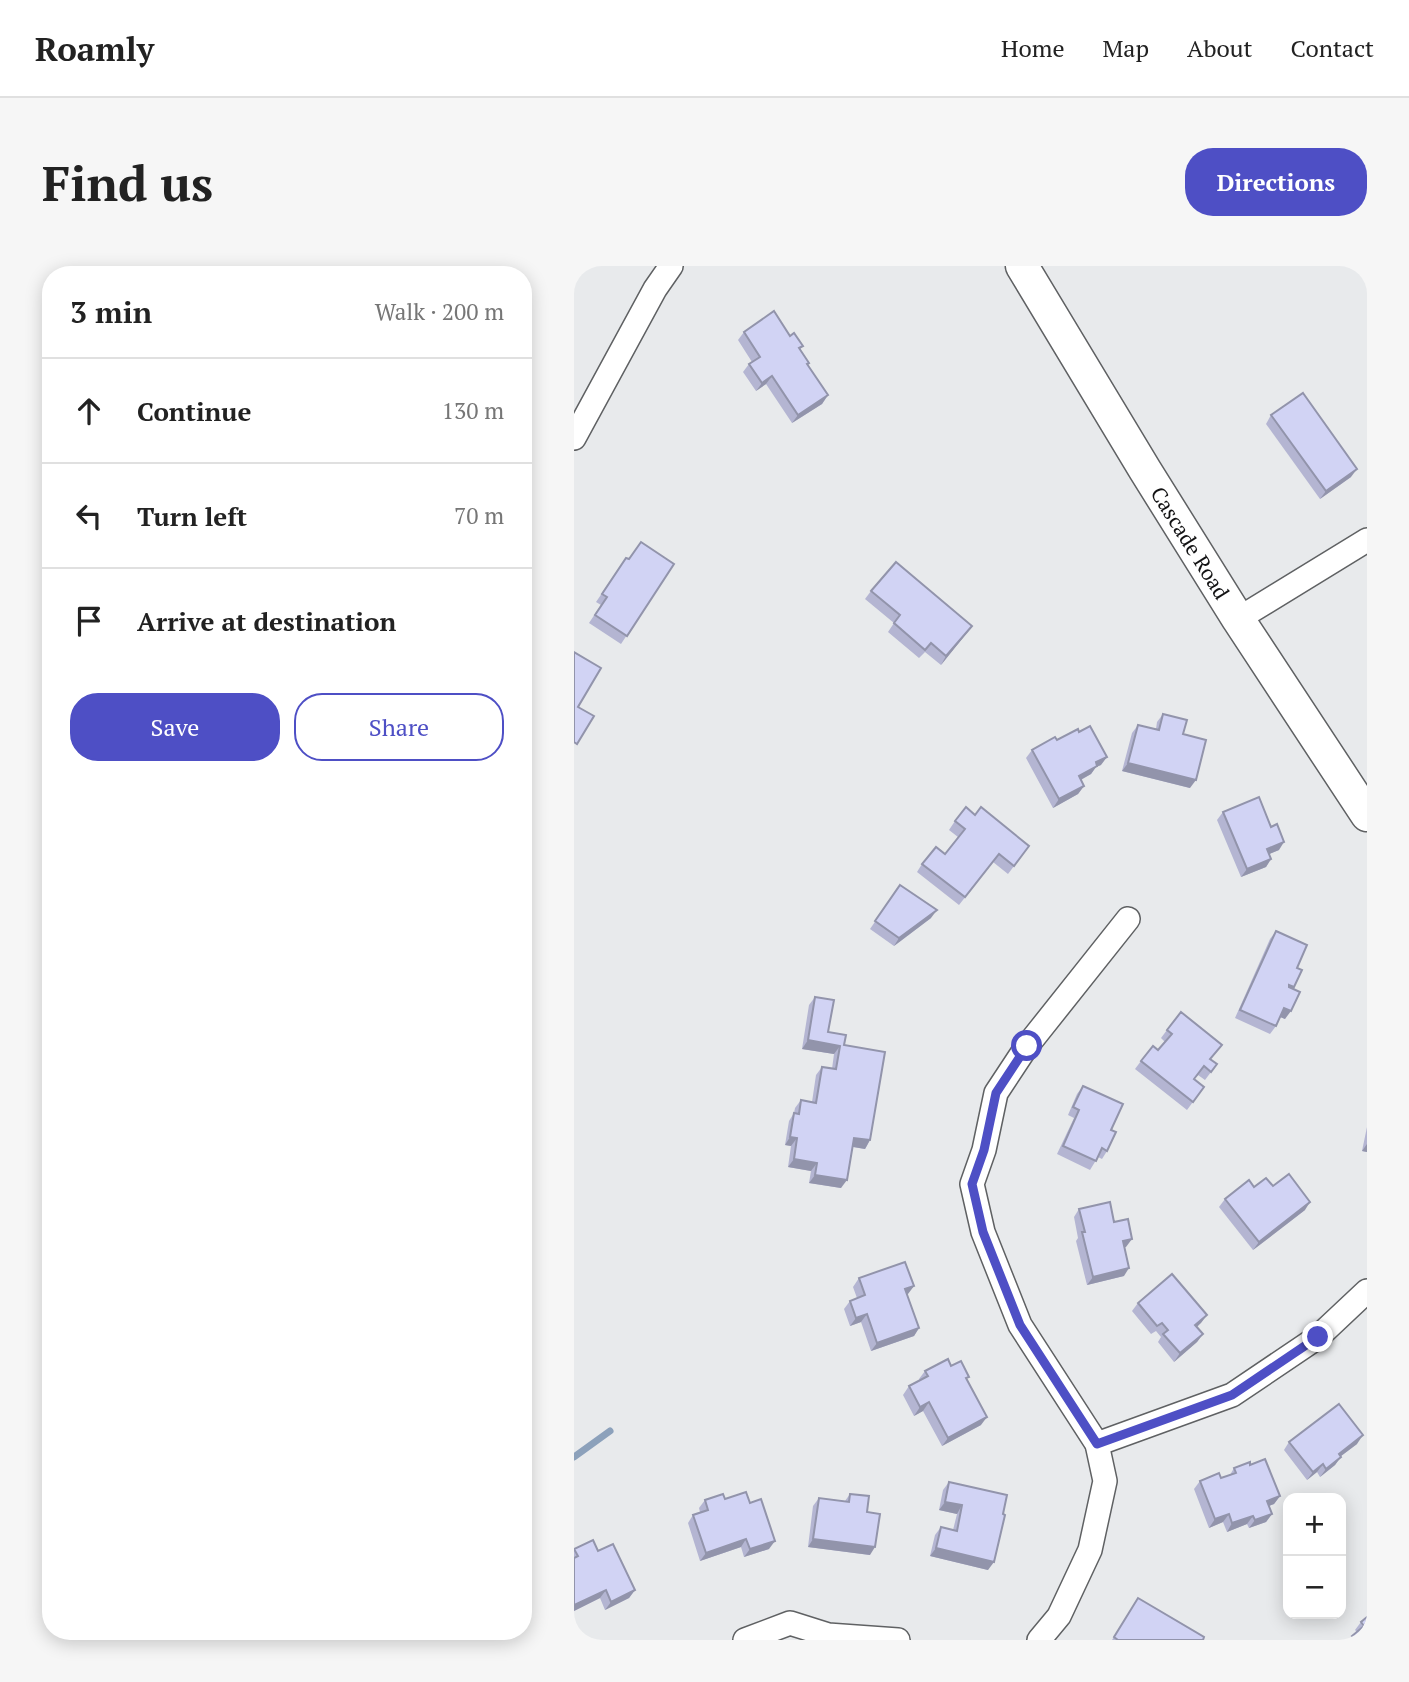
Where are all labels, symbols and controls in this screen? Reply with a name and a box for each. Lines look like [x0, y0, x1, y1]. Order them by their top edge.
text: Roamly [35, 27, 154, 70]
text: Home [1001, 32, 1065, 64]
text: Map [1103, 32, 1149, 64]
text: About [1187, 32, 1253, 64]
text: Contact [1291, 32, 1374, 64]
button: Directions [1185, 148, 1367, 216]
text: Find us [42, 150, 213, 215]
text: 3 min [70, 292, 152, 332]
text: Walk · 200 m [375, 296, 504, 327]
icon: ahead [70, 392, 108, 430]
text: Continue [137, 394, 251, 428]
text: 130 m [442, 395, 504, 426]
street label: Cascade Road [1145, 481, 1236, 605]
icon: left [70, 497, 108, 535]
text: Turn left [137, 499, 247, 533]
text: 70 m [454, 500, 504, 531]
icon: arrive [70, 602, 108, 640]
text: Arrive at destination [137, 604, 396, 638]
button: Save [70, 693, 280, 761]
button: Share [294, 693, 504, 761]
route start [1011, 1030, 1042, 1061]
route end [1302, 1321, 1333, 1352]
map controls [1283, 1493, 1346, 1619]
button: + [1283, 1493, 1346, 1556]
button: − [1283, 1556, 1346, 1619]

